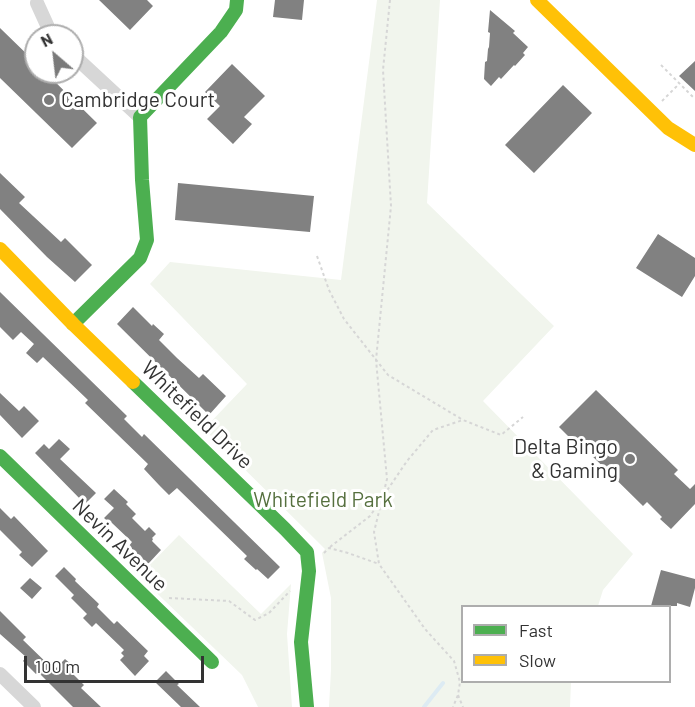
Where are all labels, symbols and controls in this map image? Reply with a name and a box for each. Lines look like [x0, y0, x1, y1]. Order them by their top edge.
north arrow [24, 24, 84, 84]
text: N [37, 29, 55, 50]
place label: Cambridge Court [61, 87, 215, 113]
marker: Cambridge Court [42, 93, 56, 107]
street label: Whitefield Drive [136, 356, 258, 474]
place label: Delta Bingo & Gaming [514, 434, 618, 484]
marker: Delta Bingo & Gaming [623, 452, 637, 466]
park label: Whitefield Park [253, 487, 393, 513]
street label: Nevin Avenue [67, 493, 173, 597]
legend [461, 605, 671, 683]
text: Fast [519, 619, 553, 641]
scale bar [27, 644, 207, 682]
text: Slow [519, 649, 556, 671]
text: 100 m [35, 655, 80, 677]

